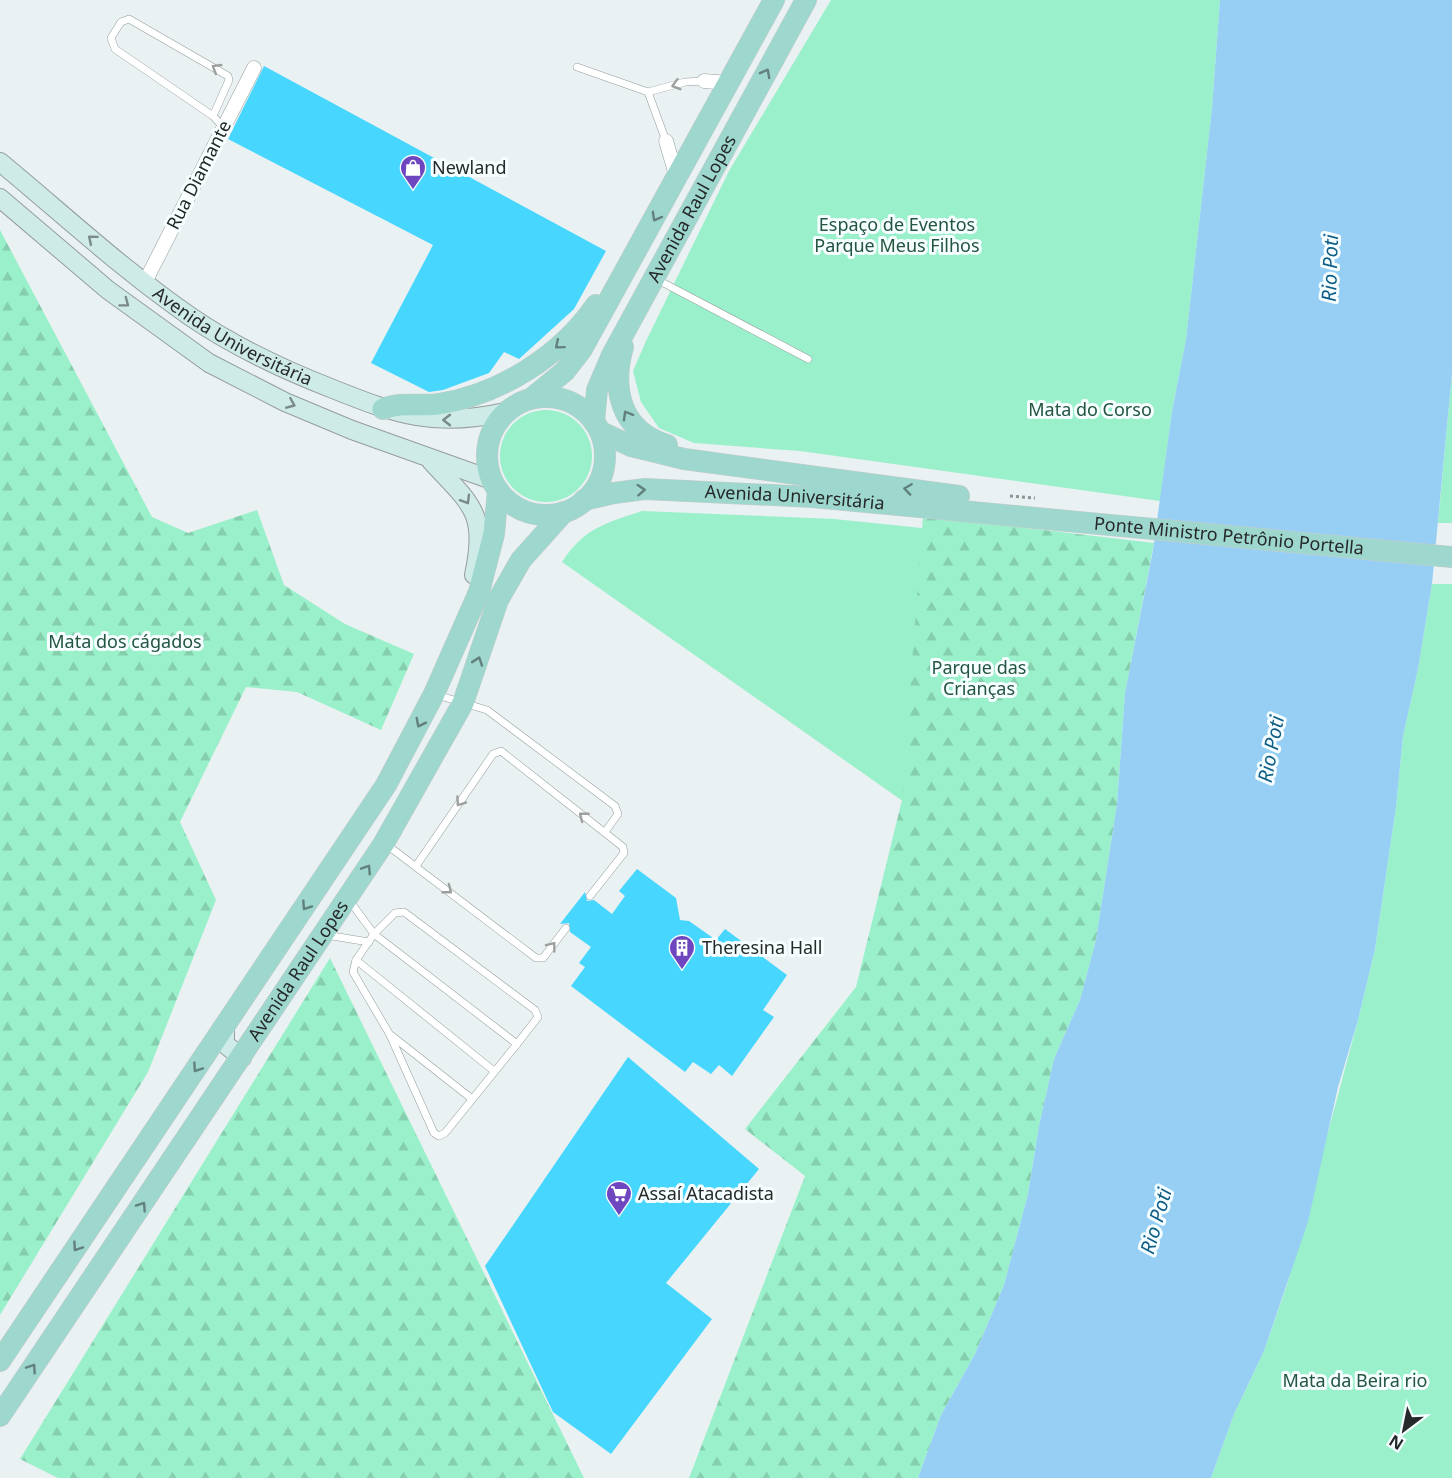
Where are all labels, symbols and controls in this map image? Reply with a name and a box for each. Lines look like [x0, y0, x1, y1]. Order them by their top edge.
one-way arrow [212, 63, 222, 75]
one-way arrow [759, 69, 770, 79]
one-way arrow [671, 77, 681, 90]
street label: Rua Diamante [160, 116, 236, 233]
street label: Avenida Raul Lopes [641, 130, 741, 286]
shop icon: Newland [398, 153, 428, 191]
place label: Newland [432, 155, 507, 179]
one-way arrow [652, 211, 663, 221]
park label: Espaço de Eventos Parque Meus Filhos [814, 212, 980, 257]
water label: Rio Poti [1315, 233, 1344, 302]
one-way arrow [88, 235, 99, 246]
street label: Avenida Universitária [149, 281, 316, 390]
one-way arrow [119, 296, 130, 307]
one-way arrow [555, 338, 566, 349]
one-way arrow [285, 397, 296, 409]
park label: Mata do Corso [1028, 397, 1152, 421]
one-way arrow [623, 410, 635, 421]
one-way arrow [443, 414, 452, 426]
street label: Avenida Universitária [704, 479, 886, 515]
one-way arrow [903, 483, 912, 496]
one-way arrow [637, 484, 646, 497]
one-way arrow [459, 494, 471, 504]
street label: Ponte Ministro Petrônio Portella [1093, 510, 1365, 560]
park label: Mata dos cágados [48, 629, 202, 653]
park label: Parque das Crianças [932, 655, 1026, 700]
one-way arrow [470, 656, 483, 667]
water label: Rio Poti [1251, 712, 1290, 785]
one-way arrow [416, 716, 427, 727]
one-way arrow [456, 796, 467, 807]
one-way arrow [579, 812, 590, 823]
one-way arrow [359, 865, 370, 876]
one-way arrow [441, 883, 452, 894]
street label: Avenida Raul Lopes [242, 895, 353, 1045]
one-way arrow [302, 899, 313, 910]
building icon: Theresina Hall [667, 933, 697, 971]
place label: Theresina Hall [702, 935, 822, 959]
one-way arrow [545, 942, 556, 953]
one-way arrow [193, 1061, 204, 1072]
supermarket icon: Assaí Atacadista [604, 1179, 634, 1217]
place label: Assaí Atacadista [638, 1181, 774, 1205]
water label: Rio Poti [1133, 1184, 1178, 1257]
one-way arrow [135, 1202, 146, 1213]
one-way arrow [73, 1240, 84, 1251]
one-way arrow [25, 1363, 36, 1374]
park label: Mata da Beira rio [1283, 1368, 1427, 1392]
north arrow [1374, 1400, 1434, 1460]
text: N [1385, 1430, 1407, 1455]

